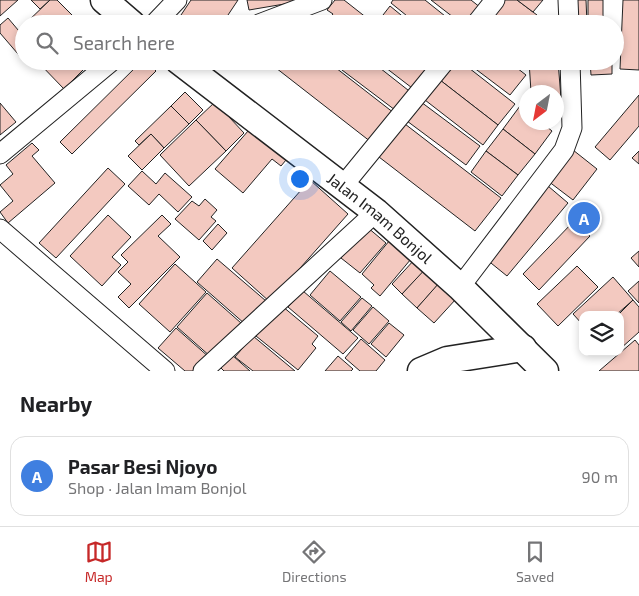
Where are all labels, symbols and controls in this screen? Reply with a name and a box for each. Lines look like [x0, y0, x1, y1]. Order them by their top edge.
search box [15, 15, 624, 70]
icon: search [33, 29, 61, 57]
text: Search here [73, 31, 175, 54]
north arrow [519, 85, 564, 130]
your location [287, 166, 313, 192]
street label: Jalan Imam Bonjol [324, 168, 437, 267]
pin: A [568, 199, 600, 237]
map controls [579, 311, 624, 356]
button: layers [579, 311, 624, 356]
text: Nearby [20, 391, 92, 416]
text: Pasar Besi Njoyo [68, 455, 217, 478]
text: A [32, 467, 42, 486]
text: 90 m [582, 467, 618, 486]
text: Shop · Jalan Imam Bonjol [68, 478, 247, 497]
tab: Map [85, 538, 113, 585]
tab: Directions [282, 538, 347, 585]
tab: Saved [516, 538, 554, 585]

